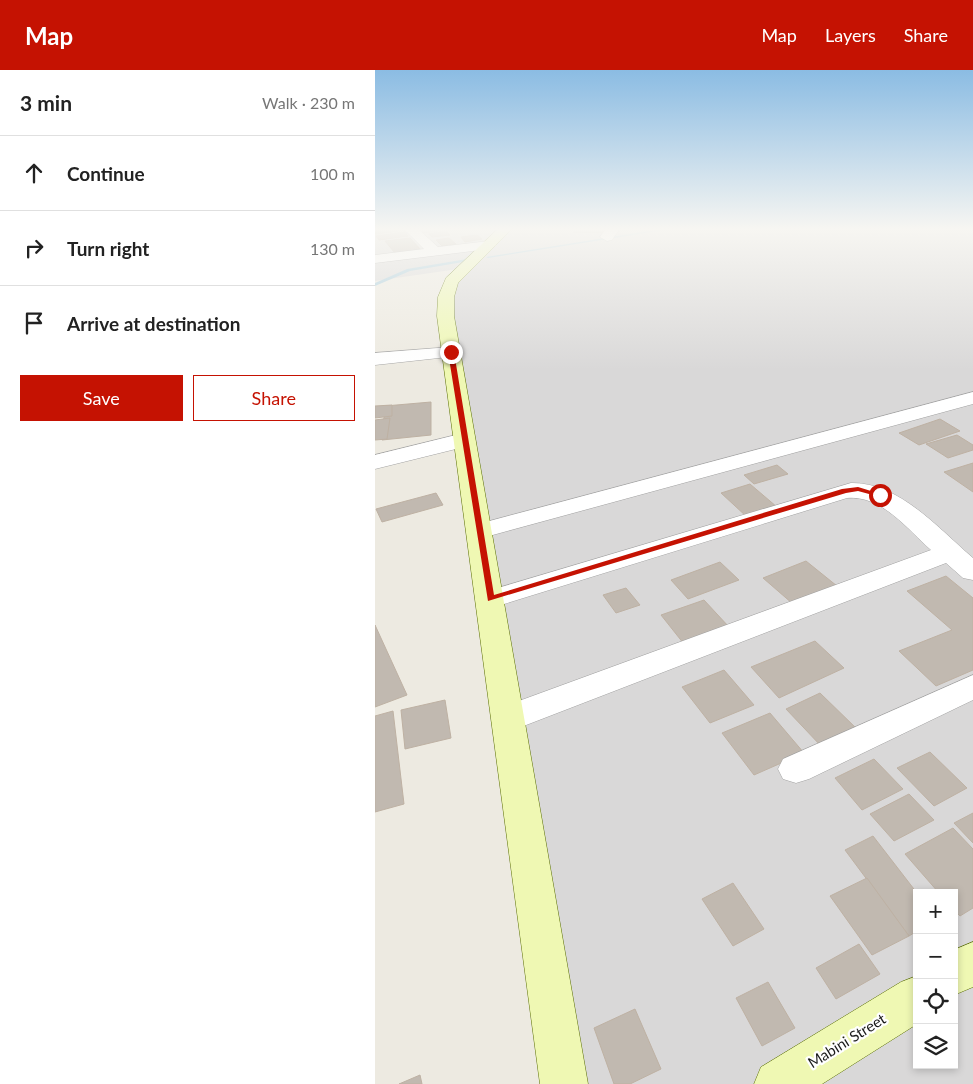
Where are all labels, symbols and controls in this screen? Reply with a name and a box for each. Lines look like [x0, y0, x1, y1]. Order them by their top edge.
text: Map [25, 21, 73, 50]
text: Map [761, 24, 797, 46]
text: Layers [825, 24, 876, 46]
text: Share [904, 24, 948, 46]
text: 3 min [20, 90, 72, 115]
text: Walk · 230 m [262, 93, 355, 112]
icon: ahead [20, 159, 48, 187]
text: Continue [67, 162, 145, 185]
text: 100 m [310, 164, 355, 183]
icon: right [20, 234, 48, 262]
text: Turn right [67, 237, 149, 260]
text: 130 m [310, 239, 355, 258]
icon: arrive [20, 309, 48, 337]
text: Arrive at destination [67, 312, 240, 335]
route end [440, 341, 463, 364]
button: Save [20, 375, 183, 421]
button: Share [193, 375, 355, 421]
route start [869, 484, 892, 507]
map controls [913, 889, 958, 1069]
button: + [913, 889, 958, 934]
button: − [913, 934, 958, 979]
button: locate [913, 979, 958, 1024]
street label: Mabini Street [804, 1009, 889, 1071]
button: layers [913, 1024, 958, 1069]

